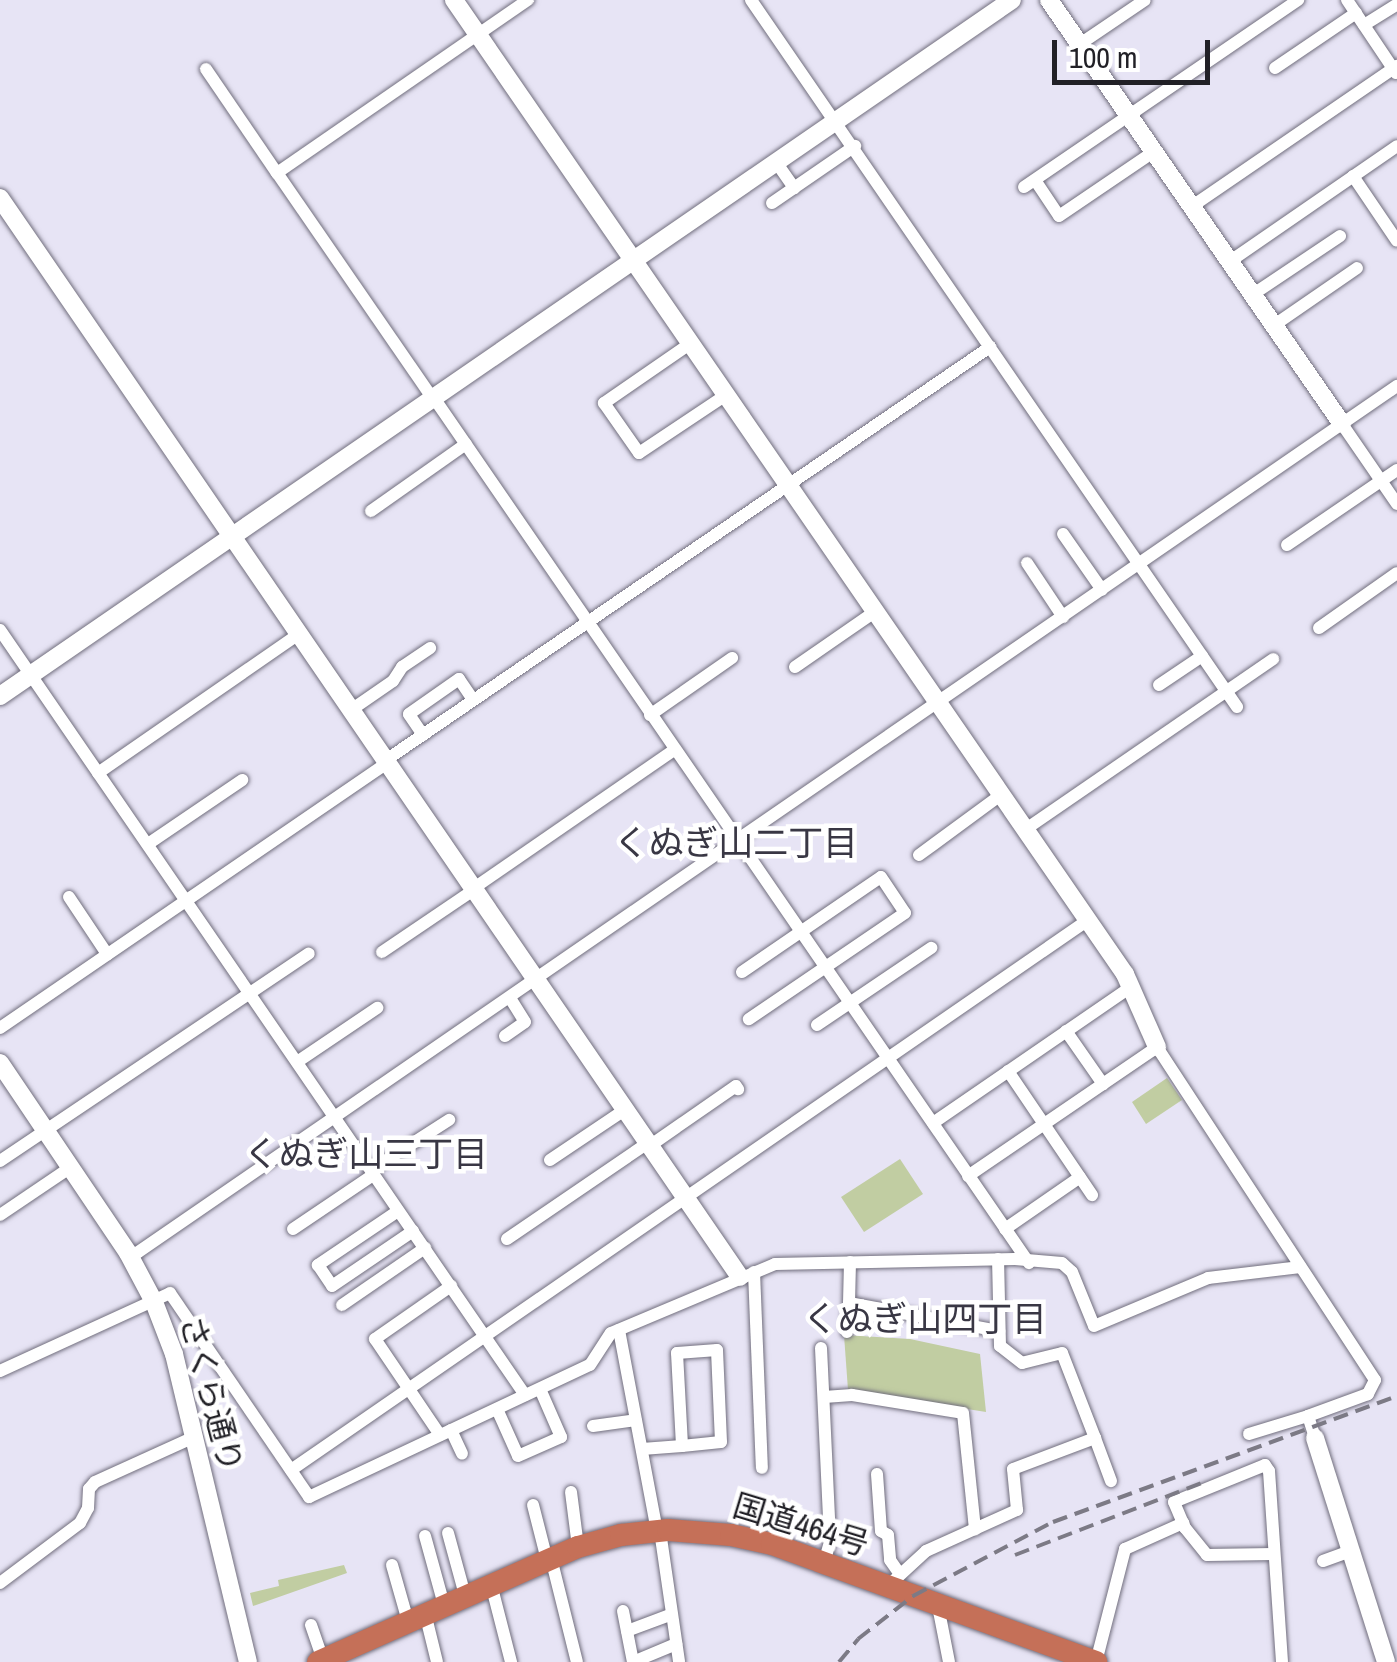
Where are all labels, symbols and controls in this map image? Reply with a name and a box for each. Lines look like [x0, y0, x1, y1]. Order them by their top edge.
scale bar [1057, 20, 1214, 82]
text: 100 m [1069, 37, 1137, 77]
district label: くぬぎ山二丁目 [614, 822, 858, 864]
district label: くぬぎ山三丁目 [244, 1133, 488, 1175]
district label: くぬぎ山四丁目 [803, 1298, 1047, 1340]
street label: さくら通り [172, 1312, 250, 1476]
street label: 国道464号 [729, 1486, 873, 1564]

